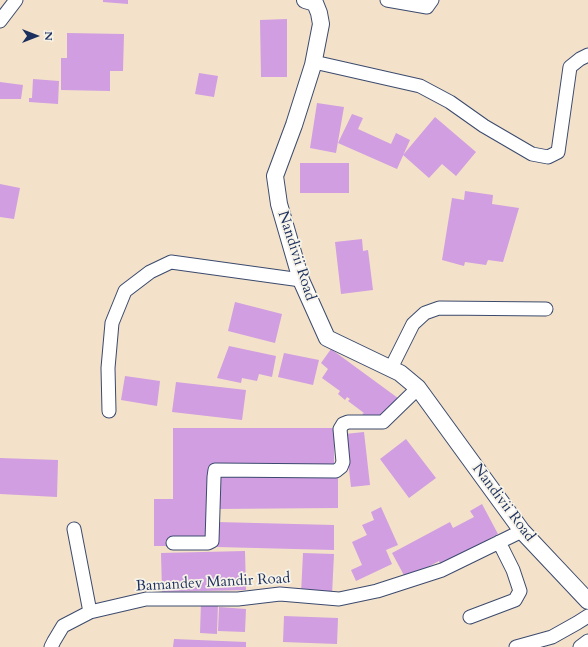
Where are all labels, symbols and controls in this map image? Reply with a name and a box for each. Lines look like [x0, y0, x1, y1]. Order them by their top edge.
north arrow [16, 16, 56, 56]
text: N [41, 31, 56, 41]
street label: Nandivii Road [273, 209, 319, 303]
street label: Nandivii Road [468, 460, 538, 546]
street label: Bamandev Mandir Road [135, 570, 291, 596]

